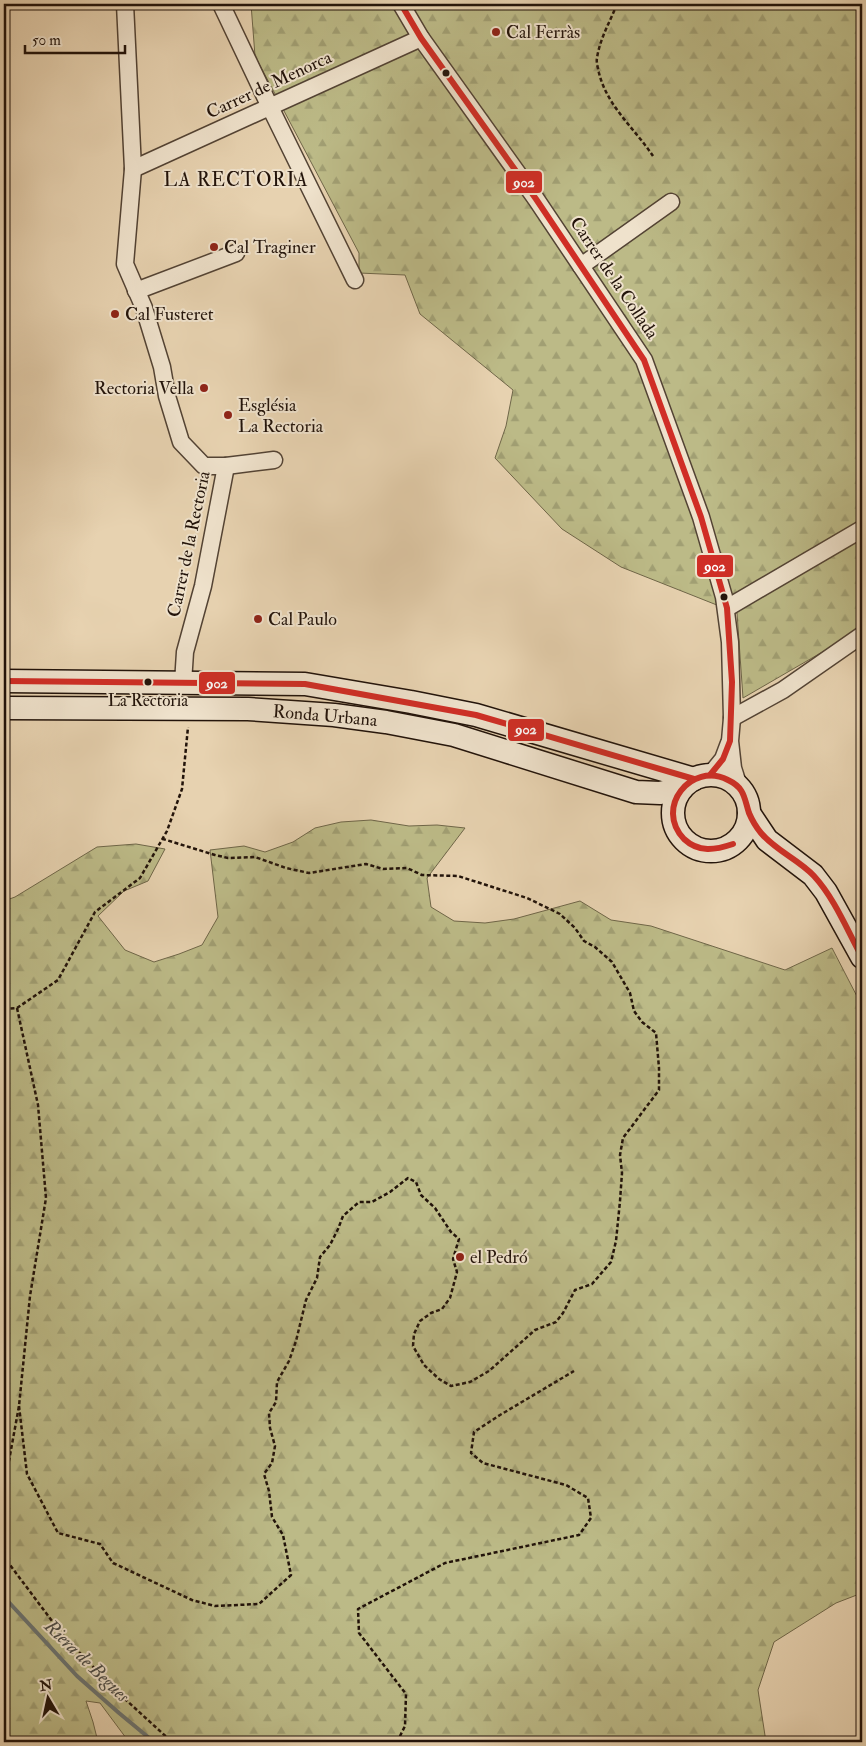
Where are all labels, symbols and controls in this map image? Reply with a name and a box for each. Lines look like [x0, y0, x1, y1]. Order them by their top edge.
place label: Cal Ferràs [506, 21, 580, 44]
scale bar [25, 22, 125, 54]
marker: Cal Ferràs [490, 26, 502, 38]
text: 50 m [32, 31, 61, 50]
street label: Carrer de Menorca [203, 46, 336, 124]
unlabelled marker [441, 68, 451, 78]
district label: LA RECTORIA [163, 168, 309, 192]
line badge: 902 [505, 170, 543, 194]
text: 902 [511, 174, 535, 191]
street label: Carrer de la Collada [565, 212, 664, 344]
place label: Cal Traginer [224, 236, 316, 259]
marker: Cal Traginer [208, 241, 220, 253]
place label: Cal Fusteret [125, 303, 214, 326]
marker: Cal Fusteret [109, 308, 121, 320]
place label: Rectoria Vella [94, 377, 195, 400]
marker: Rectoria Vella [198, 382, 210, 394]
place label: Església La Rectoria [238, 394, 324, 438]
marker: Església La Rectoria [222, 409, 234, 421]
street label: Carrer de la Rectoria [162, 468, 216, 619]
line badge: 902 [696, 554, 734, 578]
text: 902 [702, 558, 726, 575]
unlabelled marker [719, 592, 729, 602]
place label: Cal Paulo [268, 608, 337, 631]
marker: Cal Paulo [252, 613, 264, 625]
line badge: 902 [198, 671, 236, 695]
text: 902 [204, 675, 228, 692]
marker: La Rectoria [143, 677, 153, 687]
place label: La Rectoria [108, 690, 189, 711]
street label: Ronda Urbana [272, 700, 379, 732]
line badge: 902 [507, 718, 545, 742]
text: 902 [513, 721, 537, 738]
place label: el Pedró [470, 1246, 528, 1269]
marker: el Pedró [454, 1251, 466, 1263]
water label: Riera de Begues [39, 1614, 135, 1708]
north arrow [22, 1674, 72, 1724]
text: N [38, 1676, 54, 1695]

